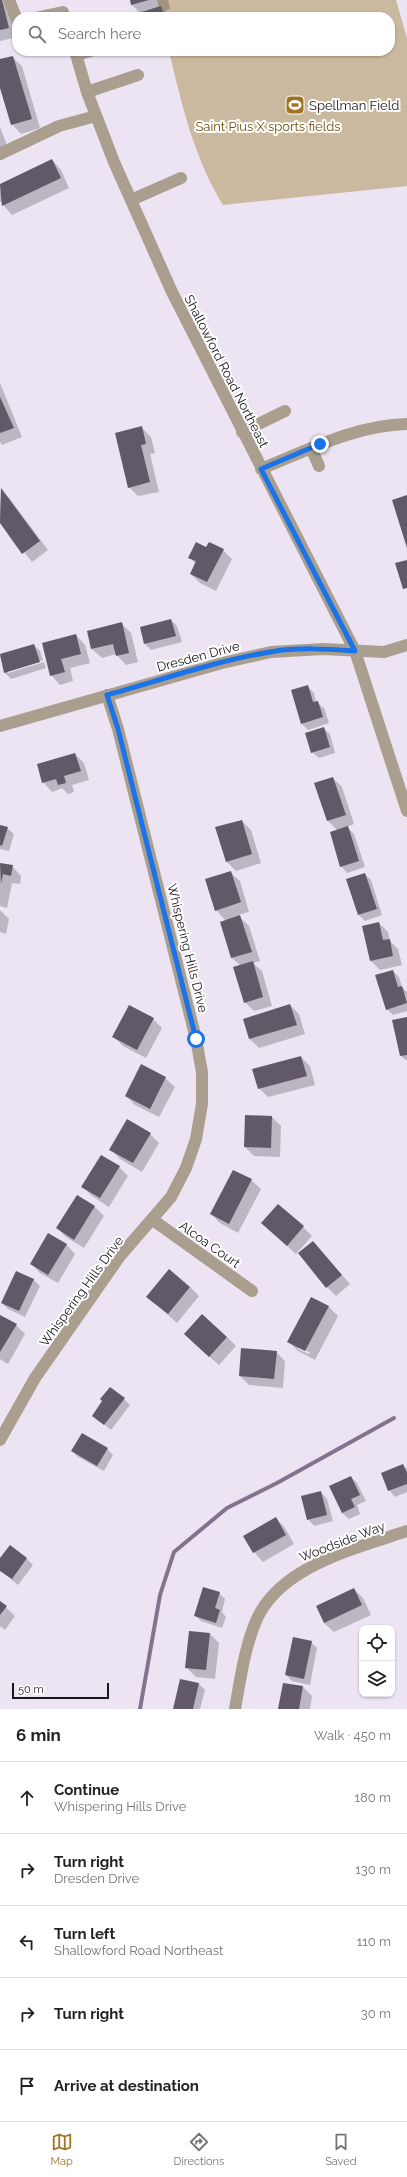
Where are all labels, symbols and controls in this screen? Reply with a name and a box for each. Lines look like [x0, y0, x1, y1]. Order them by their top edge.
search box [12, 12, 395, 56]
icon: search [26, 23, 48, 45]
text: Search here [58, 25, 141, 43]
sports icon: Spellman Field [284, 94, 306, 116]
place label: Spellman Field [309, 98, 399, 113]
park label: Saint Pius X sports fields [195, 119, 341, 134]
street label: Shallowford Road Northeast [181, 292, 272, 451]
route end [311, 435, 329, 453]
street label: Dresden Drive [155, 638, 242, 675]
street label: Whispering Hills Drive [164, 882, 211, 1015]
route start [187, 1030, 205, 1048]
street label: Alcoa Court [176, 1218, 244, 1271]
street label: Whispering Hills Drive [36, 1233, 127, 1349]
street label: Woodside Way [297, 1518, 387, 1565]
map controls [359, 1625, 395, 1697]
button: locate [359, 1625, 395, 1661]
button: layers [359, 1661, 395, 1697]
scale bar [12, 1681, 109, 1700]
text: 50 m [18, 1683, 44, 1696]
text: 6 min [16, 1725, 61, 1745]
text: Walk · 450 m [314, 1728, 391, 1743]
text: Continue [54, 1781, 119, 1799]
icon: ahead [16, 1787, 38, 1809]
text: 180 m [355, 1790, 391, 1805]
text: Whispering Hills Drive [54, 1799, 186, 1814]
text: Turn right [54, 1853, 124, 1871]
icon: right [16, 1859, 38, 1881]
text: 130 m [355, 1862, 391, 1877]
text: Dresden Drive [54, 1871, 139, 1886]
text: Turn left [54, 1925, 115, 1943]
icon: left [16, 1931, 38, 1953]
text: 110 m [357, 1934, 391, 1949]
text: Shallowford Road Northeast [54, 1943, 223, 1958]
icon: right [16, 2003, 38, 2025]
text: Turn right [54, 2005, 124, 2023]
text: 30 m [361, 2006, 391, 2021]
icon: arrive [16, 2075, 38, 2097]
text: Arrive at destination [54, 2077, 199, 2095]
tab: Map [50, 2131, 73, 2168]
tab: Directions [174, 2131, 224, 2168]
tab: Saved [325, 2131, 357, 2168]

